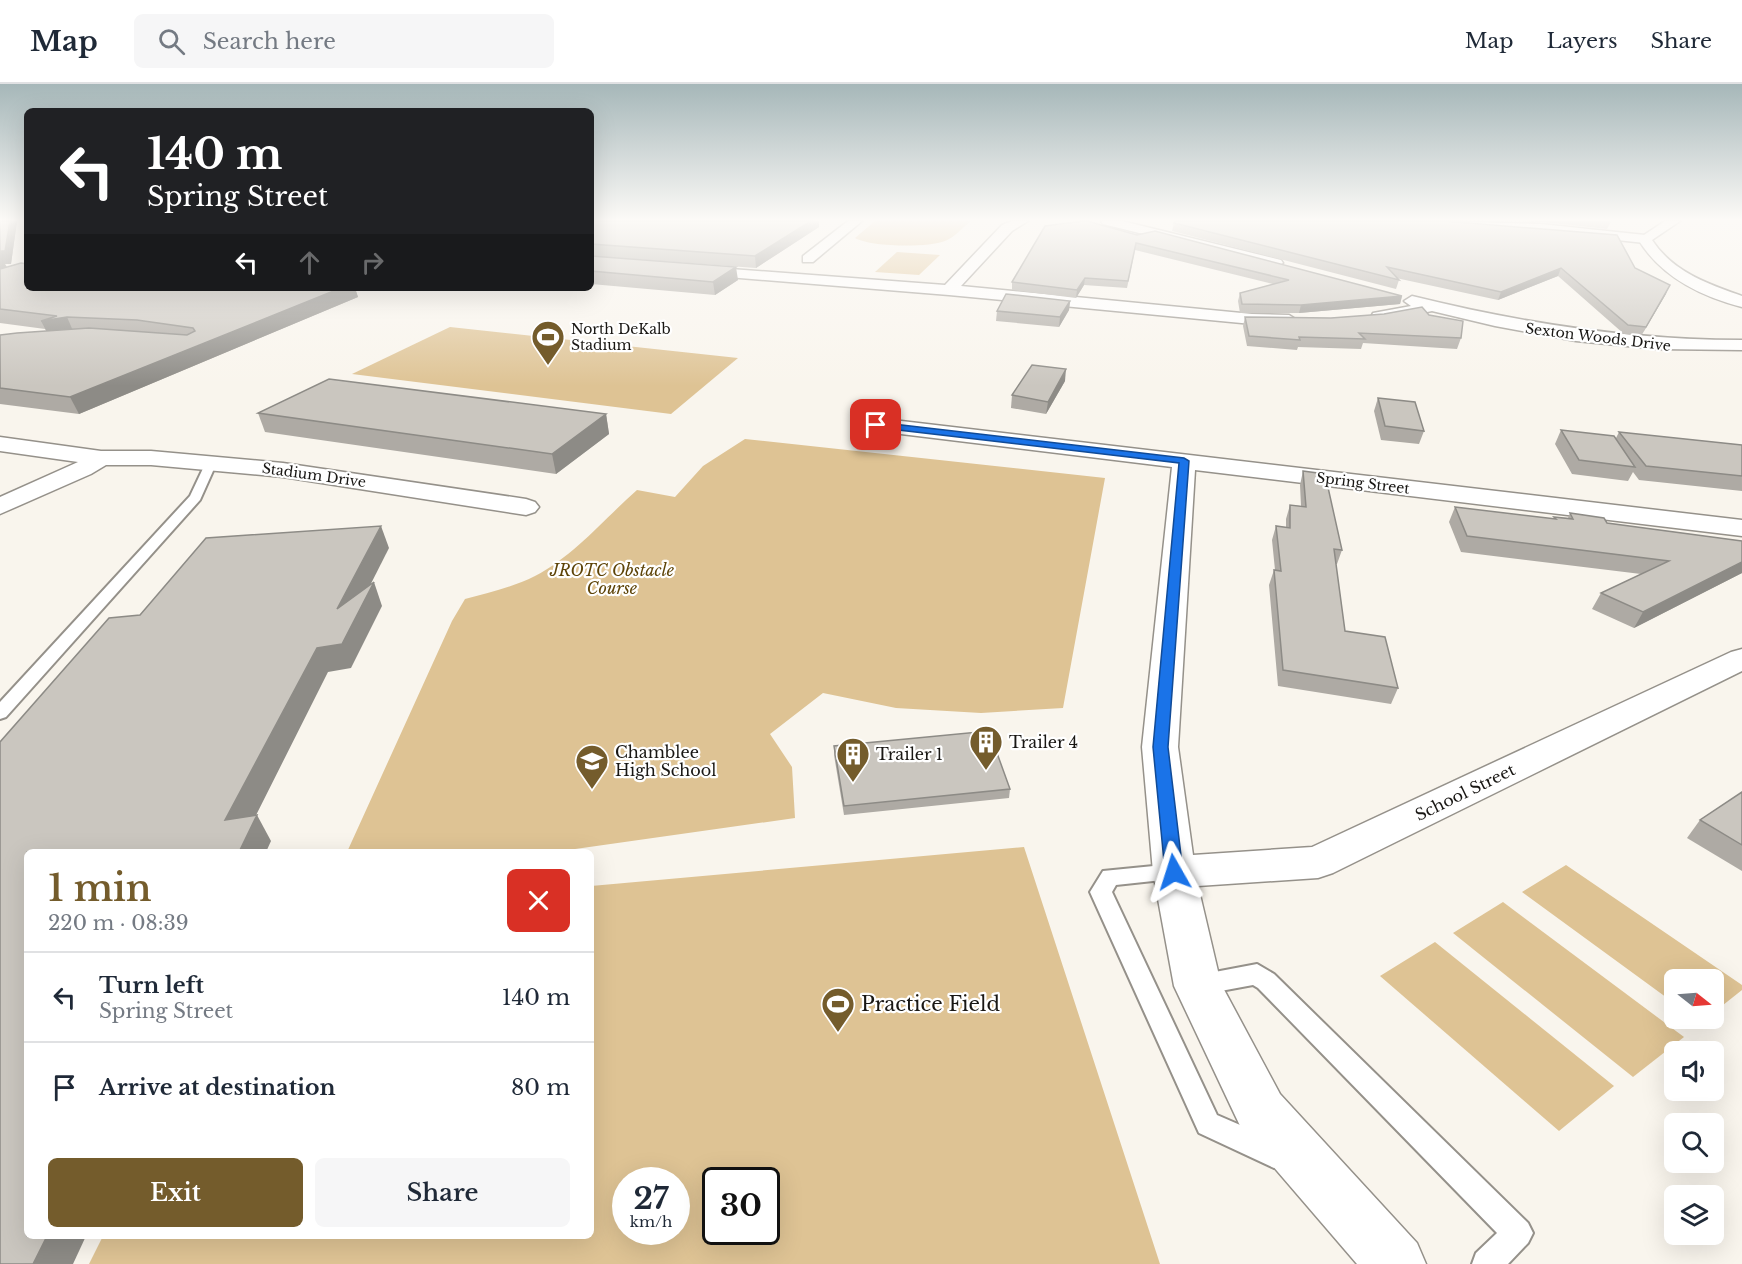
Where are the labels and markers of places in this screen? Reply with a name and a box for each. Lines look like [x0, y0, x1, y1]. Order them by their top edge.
sports icon: North DeKalb Stadium [530, 319, 566, 366]
place label: North DeKalb Stadium [571, 320, 671, 354]
pin [850, 399, 901, 450]
building icon: Trailer 4 [968, 724, 1004, 771]
place label: Trailer 4 [1009, 732, 1078, 752]
building icon: Trailer 1 [835, 736, 871, 783]
place label: Chamblee High School [615, 742, 716, 780]
school or university icon: Chamblee High School [574, 743, 610, 790]
place label: Trailer 1 [876, 744, 943, 764]
sports icon: Practice Field [820, 986, 856, 1033]
place label: Practice Field [861, 992, 1000, 1016]

